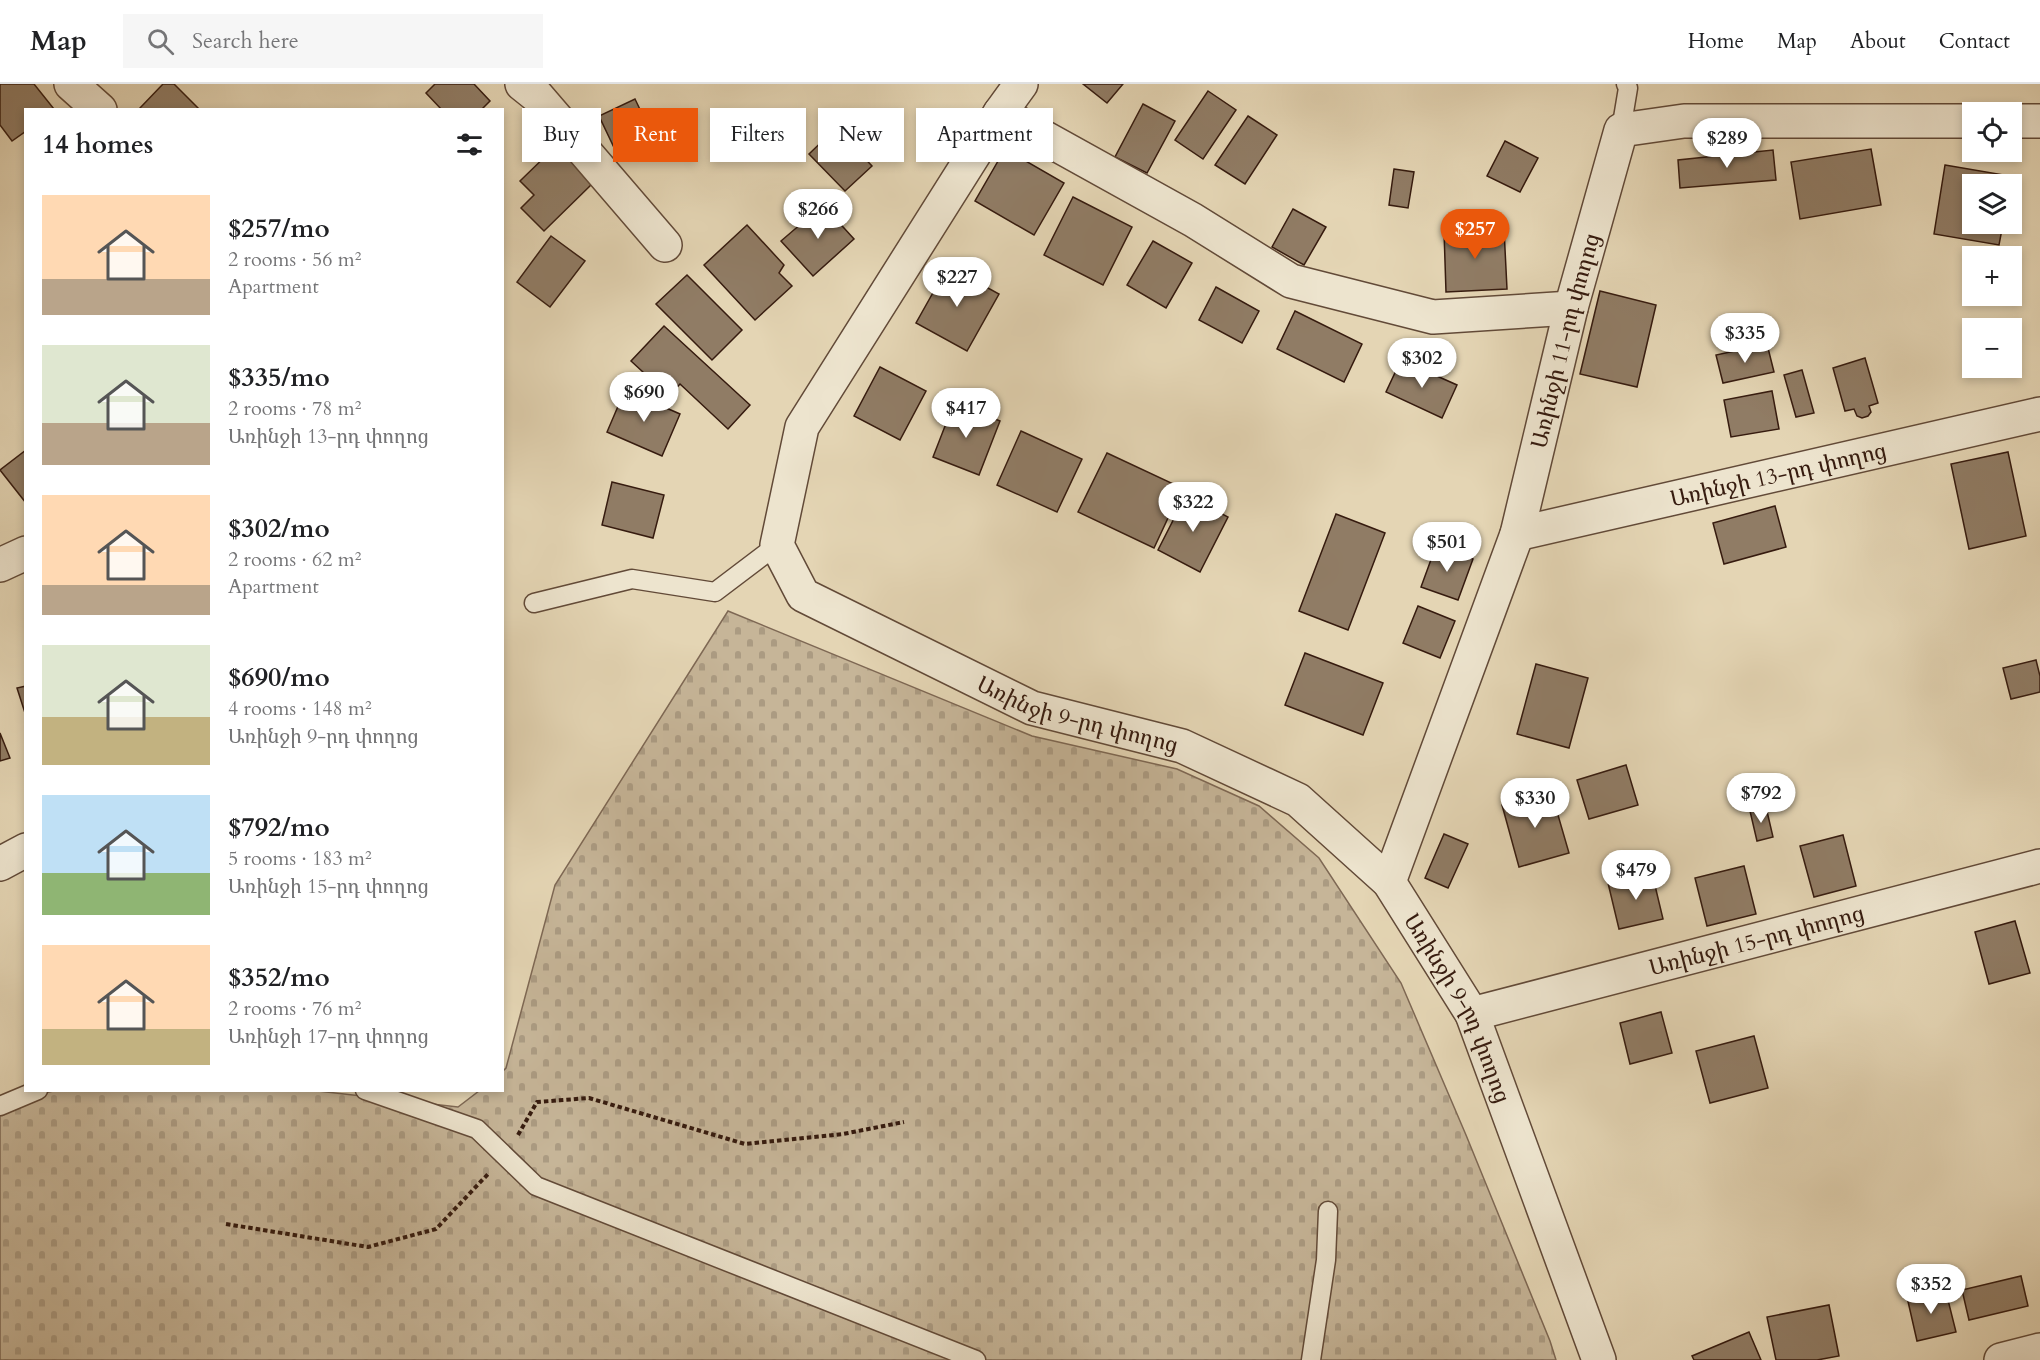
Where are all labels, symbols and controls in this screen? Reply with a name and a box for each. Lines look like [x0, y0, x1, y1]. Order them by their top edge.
search box [123, 14, 543, 68]
text: Map [30, 22, 87, 60]
icon: search [144, 25, 177, 58]
text: Search here [192, 26, 299, 56]
text: Home [1688, 27, 1744, 56]
text: Map [1777, 27, 1817, 56]
text: About [1850, 27, 1906, 56]
text: Contact [1939, 27, 2010, 56]
map controls [1962, 102, 2022, 378]
button: locate [1962, 102, 2022, 162]
chip: Buy [522, 108, 601, 162]
chip: Rent [613, 108, 698, 162]
chip: Filters [710, 108, 806, 162]
chip: New [818, 108, 904, 162]
chip: Apartment [916, 108, 1053, 162]
pin: $289 [1691, 118, 1763, 169]
text: $289 [1707, 124, 1747, 151]
text: 14 homes [42, 127, 153, 162]
icon: filters [453, 128, 486, 161]
button: layers [1962, 174, 2022, 234]
pin: $266 [782, 189, 854, 240]
text: $266 [798, 195, 838, 222]
pin: $257 [1439, 209, 1511, 260]
text: $257/mo [228, 211, 330, 246]
text: $257 [1455, 215, 1495, 242]
icon: home [90, 219, 162, 291]
street label: Առինջի 11-րդ փողոց [1524, 230, 1607, 451]
text: 2 rooms · 56 m² [228, 246, 361, 273]
button: + [1962, 246, 2022, 306]
pin: $227 [921, 257, 993, 308]
text: $227 [937, 263, 977, 290]
text: Apartment [228, 273, 319, 300]
pin: $335 [1709, 313, 1781, 364]
button: − [1962, 318, 2022, 378]
text: $335 [1725, 319, 1765, 346]
pin: $302 [1386, 338, 1458, 389]
text: $302 [1402, 344, 1442, 371]
text: $335/mo [228, 360, 330, 395]
icon: home [90, 369, 162, 441]
pin: $690 [608, 372, 680, 423]
text: $690 [624, 378, 664, 405]
pin: $417 [930, 388, 1002, 439]
text: $417 [946, 394, 986, 421]
text: 2 rooms · 78 m² [228, 395, 361, 422]
text: Առինջի 13-րդ փողոց [228, 423, 429, 450]
street label: Առինջի 13-րդ փողոց [1667, 436, 1889, 514]
pin: $322 [1157, 482, 1229, 533]
text: $322 [1173, 488, 1213, 515]
text: $302/mo [228, 511, 330, 546]
icon: home [90, 519, 162, 591]
pin: $501 [1411, 522, 1483, 573]
text: $501 [1427, 528, 1467, 555]
text: 2 rooms · 62 m² [228, 546, 361, 573]
text: Apartment [228, 573, 319, 600]
text: $690/mo [228, 660, 330, 695]
icon: home [90, 669, 162, 741]
street label: Առինջի 9-րդ փողոց [972, 669, 1181, 760]
text: 4 rooms · 148 m² [228, 695, 372, 722]
text: Առինջի 9-րդ փողոց [228, 723, 419, 750]
pin: $792 [1725, 773, 1797, 824]
pin: $330 [1499, 778, 1571, 829]
text: $792 [1741, 779, 1781, 806]
text: $330 [1515, 784, 1555, 811]
text: $792/mo [228, 810, 330, 845]
icon: home [90, 819, 162, 891]
text: 5 rooms · 183 m² [228, 845, 372, 872]
pin: $479 [1600, 850, 1672, 901]
text: $479 [1616, 856, 1656, 883]
text: Առինջի 15-րդ փողոց [228, 873, 429, 900]
street label: Առինջի 15-րդ փողոց [1646, 898, 1867, 983]
street label: Առինջի 9-րդ փողոց [1397, 908, 1517, 1107]
text: $352/mo [228, 960, 330, 995]
icon: home [90, 969, 162, 1041]
text: 2 rooms · 76 m² [228, 995, 361, 1022]
text: Առինջի 17-րդ փողոց [228, 1023, 429, 1050]
pin: $352 [1895, 1264, 1967, 1315]
text: $352 [1911, 1270, 1951, 1297]

